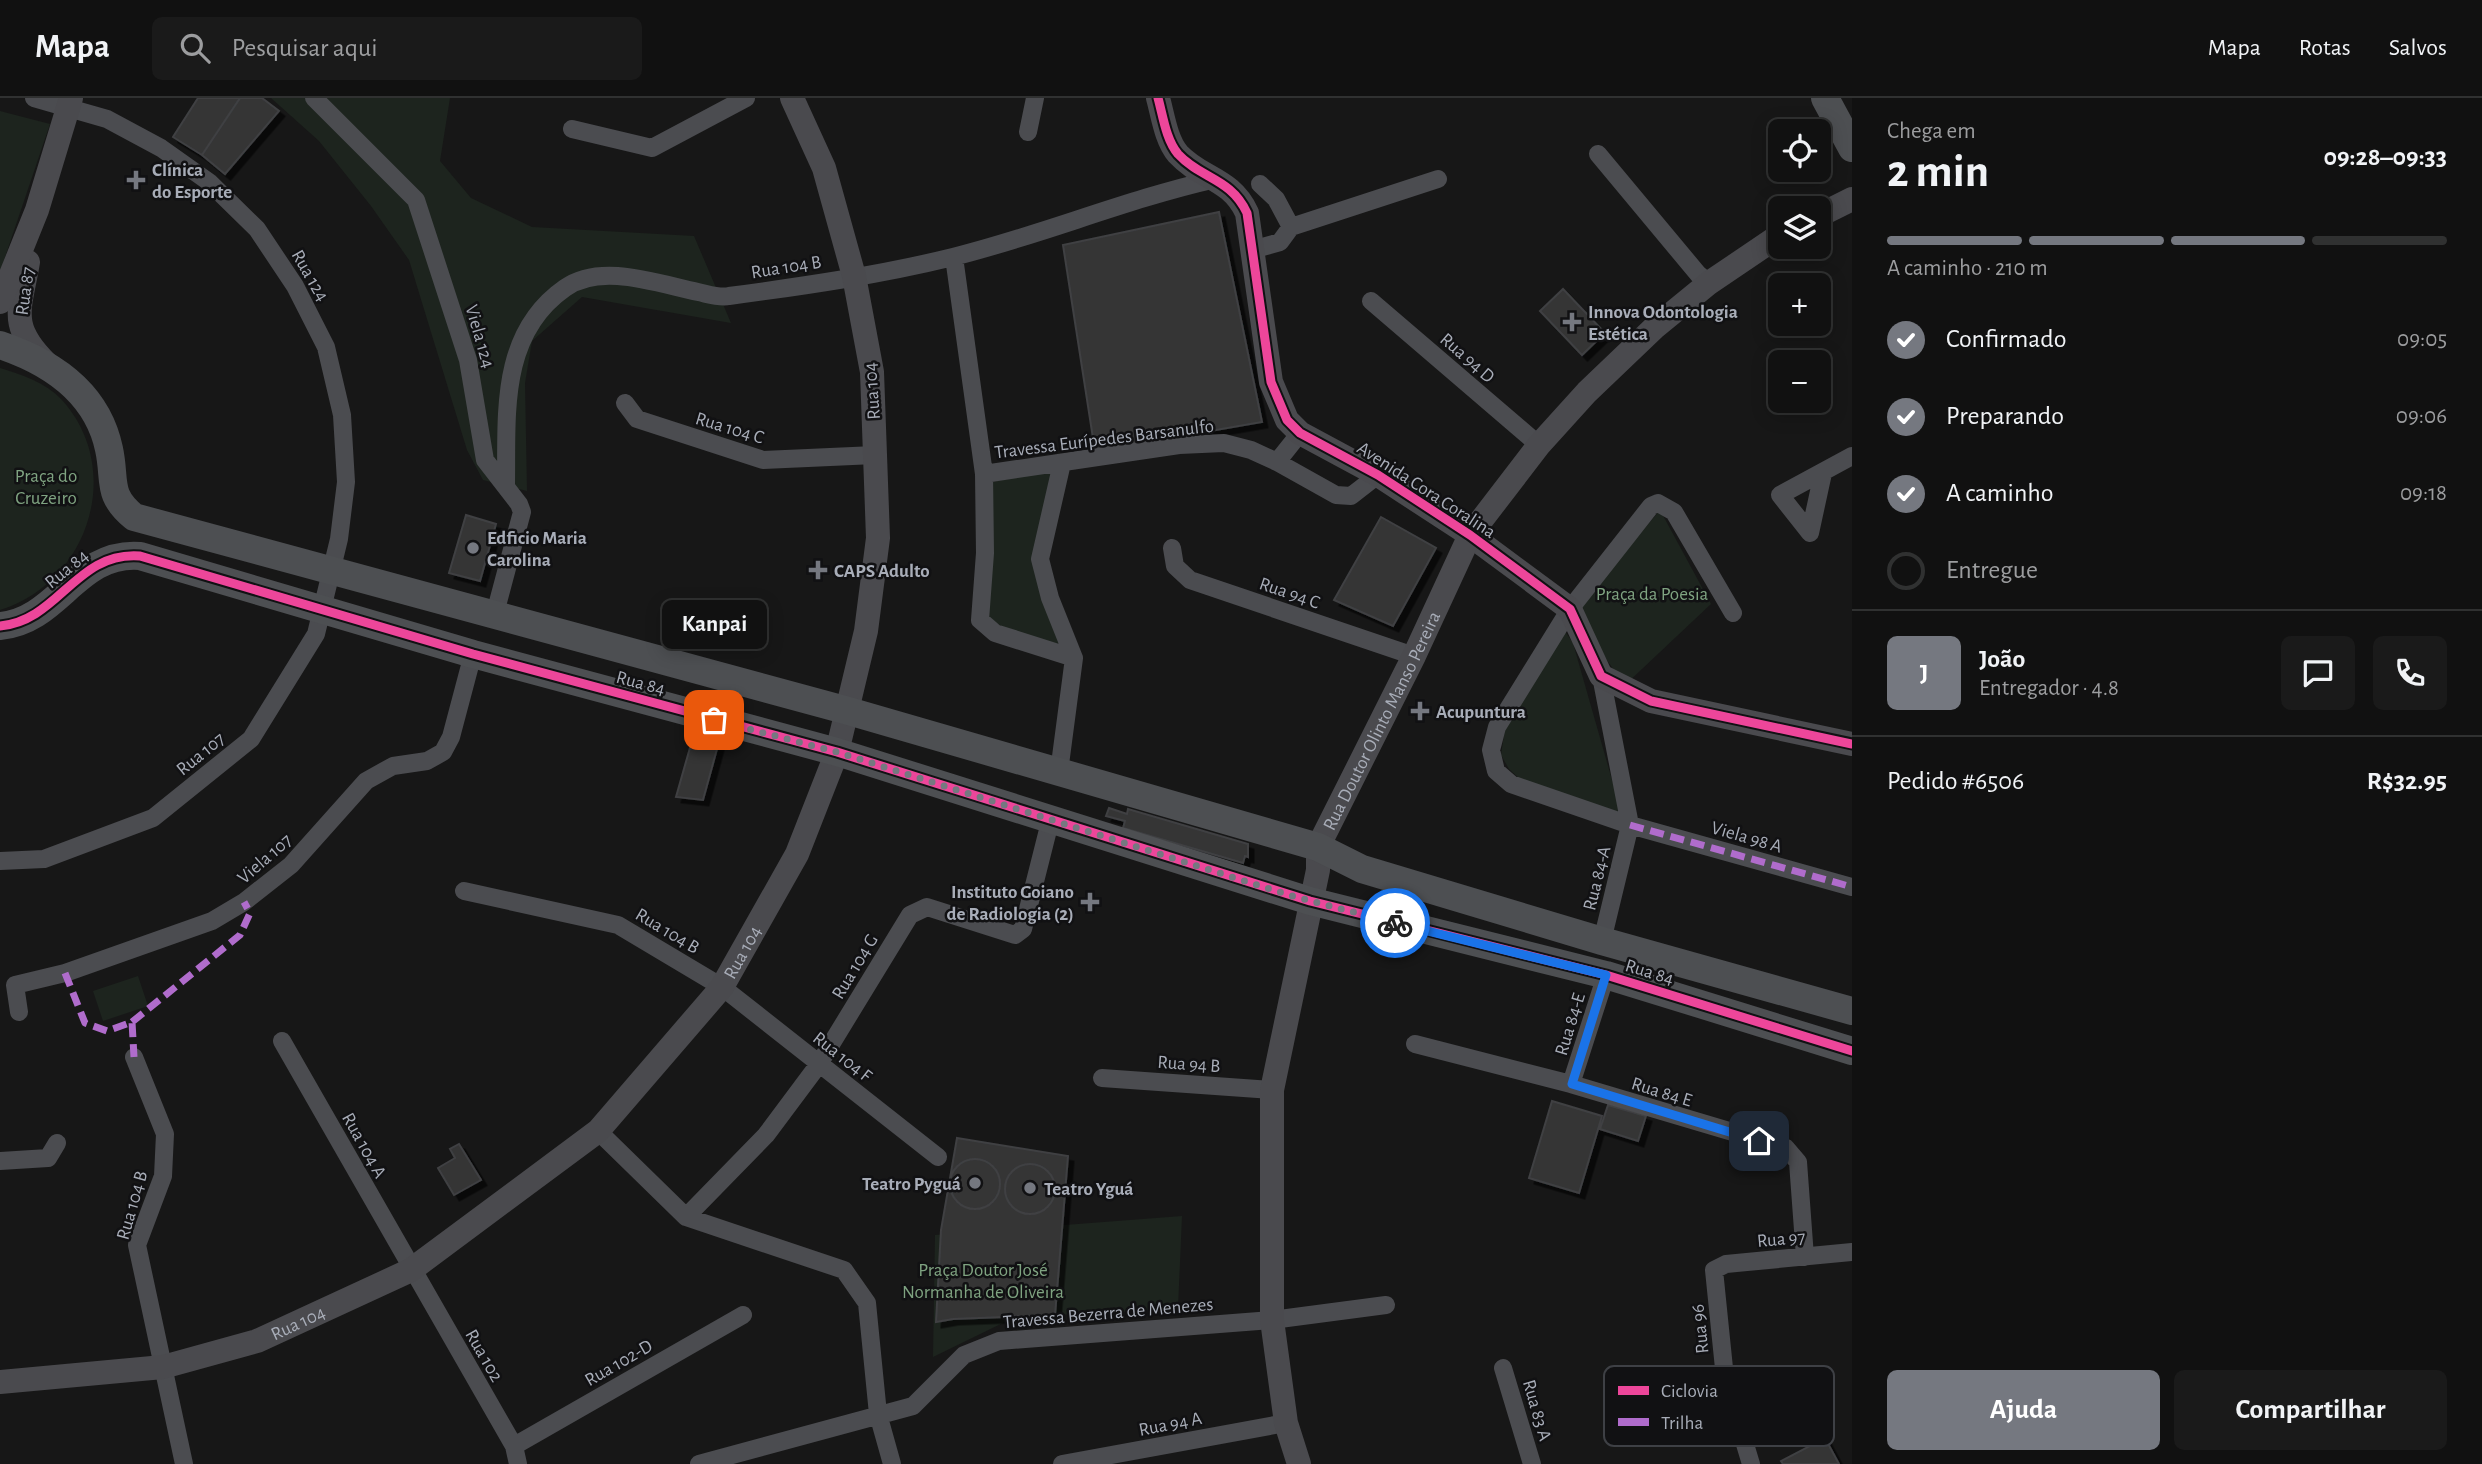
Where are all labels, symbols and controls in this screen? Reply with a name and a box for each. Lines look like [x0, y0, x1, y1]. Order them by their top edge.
search box [152, 17, 642, 80]
icon: search [176, 29, 214, 67]
text: Mapa [35, 31, 110, 64]
text: Pesquisar aqui [232, 35, 378, 61]
text: Mapa [2208, 36, 2261, 60]
text: Rotas [2299, 36, 2351, 60]
text: Salvos [2389, 36, 2447, 60]
map controls [1768, 119, 1831, 413]
button: locate [1768, 119, 1831, 182]
text: Chega em [1887, 120, 1976, 143]
text: 09:28–09:33 [2323, 144, 2447, 170]
text: 2 min [1887, 149, 1989, 195]
place label: Clínica do Esporte [152, 161, 232, 202]
marker: Clínica do Esporte [126, 170, 146, 190]
button: layers [1768, 196, 1831, 259]
street label: Rua 124 [287, 247, 332, 305]
street label: Rua 104 B [750, 253, 823, 282]
text: A caminho · 210 m [1887, 257, 2048, 280]
street label: Rua 87 [13, 266, 38, 317]
button: + [1768, 273, 1831, 336]
street label: Viela 124 [461, 303, 498, 370]
place label: Innova Odontologia Estética [1588, 303, 1738, 344]
marker: Innova Odontologia Estética [1562, 312, 1582, 332]
icon: check [1887, 321, 1925, 359]
text: Confirmado [1946, 326, 2067, 352]
text: 09:05 [2397, 328, 2447, 351]
street label: Rua 94 D [1436, 330, 1498, 387]
button: − [1768, 350, 1831, 413]
street label: Rua 104 [861, 362, 884, 420]
icon: check [1887, 398, 1925, 436]
text: Preparando [1946, 403, 2064, 429]
text: 09:06 [2396, 405, 2447, 428]
street label: Rua 104 C [693, 409, 766, 448]
street label: Travessa Eurípedes Barsanulfo [993, 417, 1215, 462]
street label: Avenida Cora Coralina [1353, 438, 1499, 542]
park label: Praça do Cruzeiro [15, 467, 77, 508]
icon: check [1887, 475, 1925, 513]
text: A caminho [1946, 480, 2054, 506]
text: 09:18 [2400, 482, 2447, 505]
place label: Edficio Maria Carolina [487, 529, 587, 570]
marker: Edficio Maria Carolina [465, 540, 481, 556]
street label: Rua 84 [42, 546, 92, 592]
text: Entregue [1946, 557, 2038, 583]
marker: CAPS Adulto [808, 560, 828, 580]
place label: CAPS Adulto [834, 562, 930, 581]
street label: Rua 94 C [1257, 574, 1322, 613]
park label: Praça da Poesia [1596, 585, 1709, 604]
callout: Kanpai [662, 601, 766, 650]
street label: Rua Doutor Olinto Manso Pereira [1320, 609, 1444, 834]
text: Kanpai [682, 613, 747, 636]
button: chat [2281, 636, 2355, 710]
button: phone [2373, 636, 2447, 710]
text: João [1979, 646, 2025, 672]
text: J [1920, 660, 1928, 686]
street label: Rua 84 [614, 668, 667, 699]
text: Entregador · 4.8 [1979, 677, 2119, 700]
pin [684, 690, 744, 750]
icon: bag [695, 701, 733, 739]
marker: Acupuntura [1410, 701, 1430, 721]
place label: Acupuntura [1436, 703, 1526, 722]
street label: Rua 107 [173, 729, 229, 779]
text: Pedido #6506 [1887, 768, 2024, 794]
text: R$32.95 [2367, 768, 2447, 794]
street label: Viela 98 A [1709, 818, 1784, 857]
street label: Viela 107 [234, 831, 296, 888]
street label: Rua 84-A [1580, 844, 1615, 913]
place label: Instituto Goiano de Radiologia (2) [947, 883, 1074, 924]
courier [1360, 888, 1430, 958]
marker: Instituto Goiano de Radiologia (2) [1080, 892, 1100, 912]
icon: bike [1376, 904, 1414, 942]
street label: Rua 104 B [632, 905, 702, 958]
street label: Rua 104 [721, 923, 765, 982]
street label: Rua 104 G [829, 931, 882, 1003]
street label: Rua 84 [1623, 956, 1676, 989]
street label: Rua 84-E [1552, 991, 1589, 1058]
street label: Rua 104 F [809, 1028, 876, 1086]
street label: Rua 94 B [1157, 1053, 1221, 1076]
street label: Rua 84 E [1629, 1074, 1694, 1111]
street label: Rua 104 A [338, 1110, 389, 1182]
pin [1729, 1111, 1789, 1171]
icon: home [1740, 1122, 1778, 1160]
street label: Rua 104 B [114, 1169, 151, 1242]
place label: Teatro Pyguá [862, 1175, 961, 1194]
marker: Teatro Pyguá [967, 1175, 983, 1191]
marker: Teatro Yguá [1022, 1180, 1038, 1196]
place label: Teatro Yguá [1044, 1180, 1133, 1199]
street label: Rua 97 [1756, 1228, 1806, 1251]
park label: Praça Doutor José Normanha de Oliveira [902, 1261, 1064, 1302]
street label: Travessa Bezerra de Menezes [1002, 1295, 1214, 1332]
street label: Rua 104 [268, 1303, 328, 1344]
street label: Rua 96 [1688, 1303, 1713, 1355]
street label: Rua 102 [461, 1326, 506, 1385]
street label: Rua 102-D [582, 1336, 656, 1390]
legend [1604, 1366, 1834, 1446]
button: Ajuda [1887, 1370, 2160, 1450]
button: Compartilhar [2174, 1370, 2447, 1450]
street label: Rua 83 A [1519, 1378, 1554, 1443]
text: Ciclovia [1661, 1382, 1718, 1401]
street label: Rua 94 A [1137, 1409, 1203, 1440]
text: Trilha [1661, 1414, 1703, 1433]

